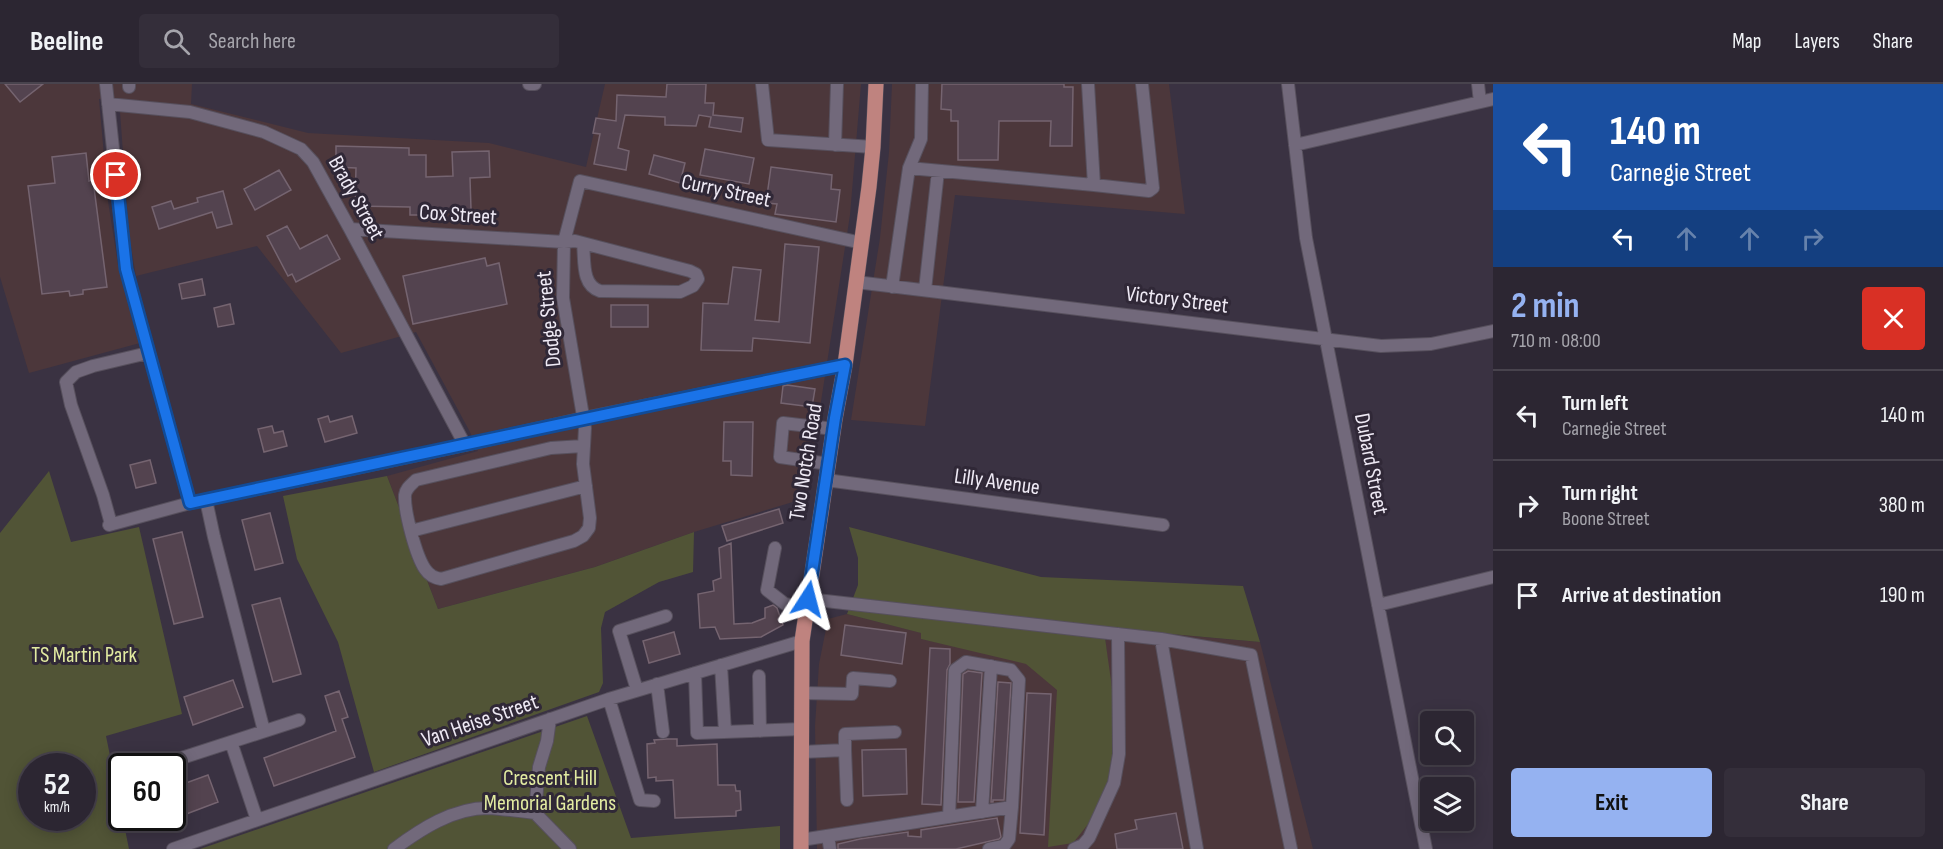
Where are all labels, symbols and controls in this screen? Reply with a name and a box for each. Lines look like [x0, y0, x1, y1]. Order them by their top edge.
search box [139, 14, 559, 68]
text: Beeline [30, 25, 103, 58]
icon: search [160, 25, 193, 58]
text: Search here [208, 28, 296, 55]
text: Map [1732, 29, 1761, 54]
text: Layers [1794, 29, 1840, 54]
text: Share [1873, 29, 1913, 54]
text: 140 m [1610, 106, 1701, 157]
icon: left [1511, 108, 1589, 186]
pin [90, 149, 141, 200]
street label: Brady Street [322, 151, 390, 245]
text: Carnegie Street [1610, 157, 1751, 189]
icon: arrive [99, 158, 132, 191]
street label: Curry Street [679, 168, 774, 214]
street label: Cox Street [418, 199, 498, 231]
icon: left [1607, 222, 1640, 255]
icon: ahead [1670, 222, 1703, 255]
icon: ahead [1733, 222, 1766, 255]
icon: right [1796, 222, 1829, 255]
street label: Dodge Street [530, 269, 567, 368]
street label: Victory Street [1124, 280, 1230, 320]
text: 2 min [1511, 285, 1580, 328]
button: close [1862, 287, 1925, 350]
text: 710 m · 08:00 [1511, 329, 1601, 353]
text: Turn left [1562, 390, 1628, 417]
icon: left [1511, 399, 1544, 432]
street label: Two Notch Road [783, 402, 829, 522]
text: 140 m [1881, 402, 1925, 429]
street label: Dubard Street [1348, 411, 1394, 517]
text: Carnegie Street [1562, 417, 1667, 441]
street label: Lilly Avenue [952, 463, 1042, 501]
text: Turn right [1562, 480, 1638, 507]
icon: right [1511, 489, 1544, 522]
text: 380 m [1879, 492, 1925, 519]
text: Boone Street [1562, 507, 1649, 531]
position arrow [776, 567, 840, 631]
icon: arrive [1511, 579, 1544, 612]
text: Arrive at destination [1562, 582, 1721, 609]
text: 190 m [1880, 582, 1925, 609]
park label: TS Martin Park [31, 642, 137, 669]
street label: Van Heise Street [418, 688, 542, 754]
map controls [1420, 711, 1474, 831]
button: search [1420, 711, 1474, 765]
speed limit sign: 60 [108, 753, 186, 831]
park label: Crescent Hill Memorial Gardens [484, 765, 616, 817]
text: 52 [44, 767, 70, 803]
button: Exit [1511, 768, 1712, 837]
button: Share [1724, 768, 1925, 837]
button: layers [1420, 777, 1474, 831]
text: km/h [44, 798, 70, 817]

